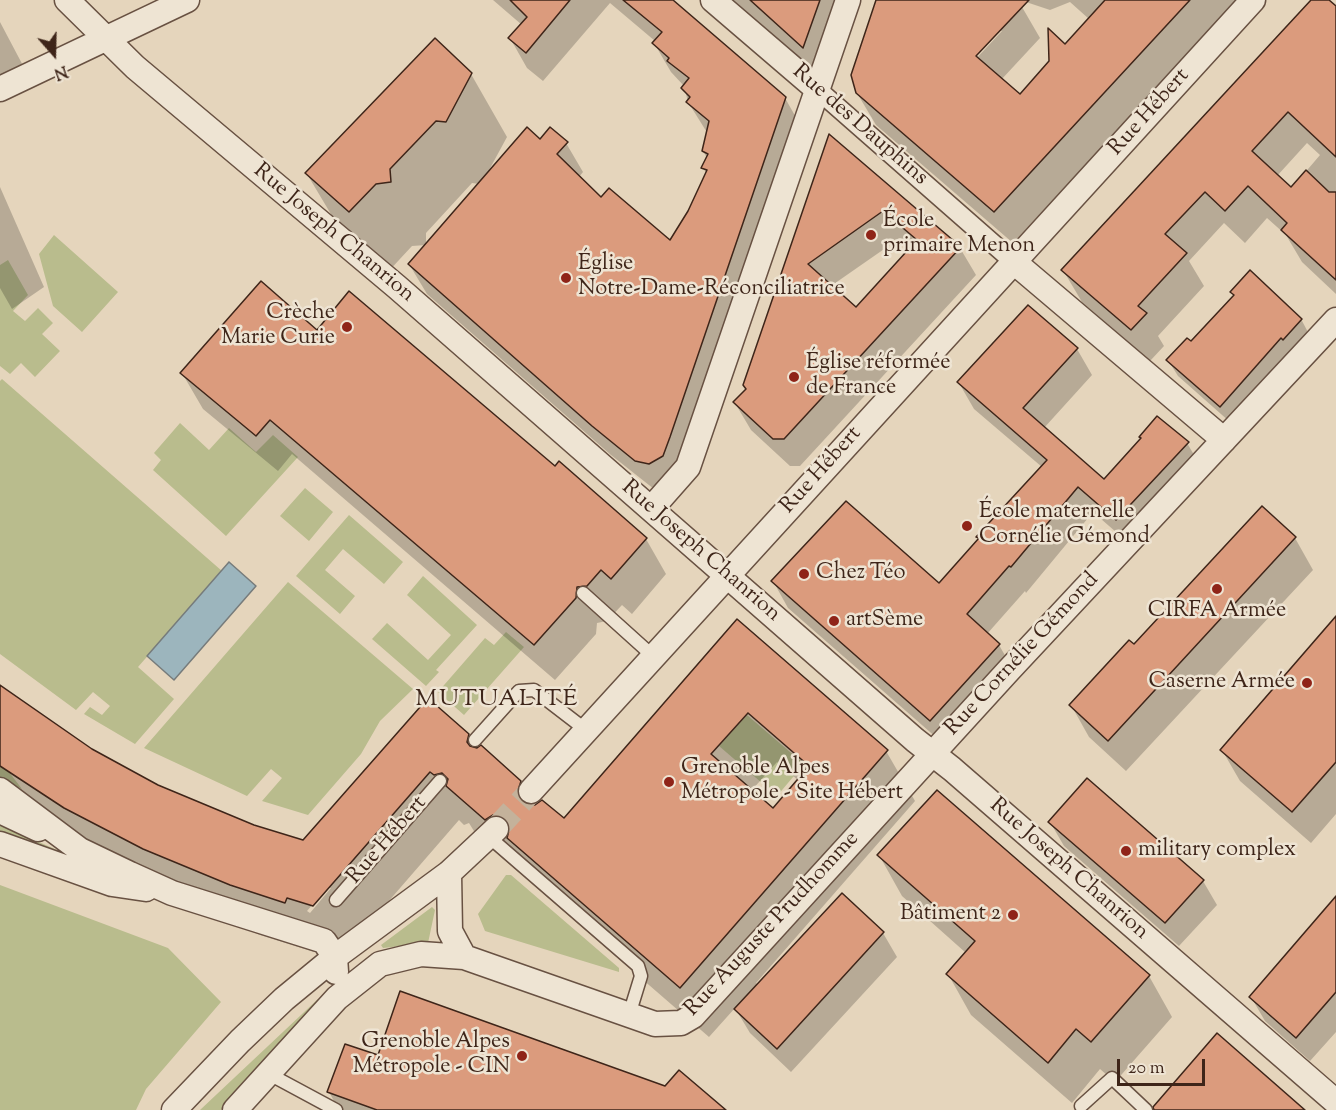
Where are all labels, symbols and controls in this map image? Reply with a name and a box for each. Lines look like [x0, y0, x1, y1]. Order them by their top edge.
north arrow [24, 24, 84, 84]
text: N [50, 58, 70, 84]
street label: Rue des Dauphins [786, 60, 932, 192]
street label: Rue Hébert [1104, 64, 1196, 162]
street label: Rue Joseph Chanrion [247, 159, 419, 309]
place label: École primaire Menon [883, 209, 1035, 260]
marker: École primaire Menon [864, 228, 878, 242]
place label: Église Notre-Dame-Réconciliatrice [578, 252, 845, 304]
marker: Église Notre-Dame-Réconciliatrice [559, 271, 573, 285]
place label: Crèche Marie Curie [221, 301, 335, 352]
marker: Crèche Marie Curie [340, 320, 354, 334]
place label: Église réformée de France [806, 351, 950, 402]
marker: Église réformée de France [787, 370, 801, 384]
street label: Rue Hébert [776, 422, 868, 520]
street label: Rue Joseph Chanrion [615, 476, 785, 628]
place label: École maternelle Cornélie Gémond [979, 500, 1150, 552]
marker: École maternelle Cornélie Gémond [960, 519, 974, 533]
place label: Chez Téo [816, 561, 906, 587]
marker: Chez Téo [797, 567, 811, 581]
street label: Rue Cornélie Gémond [940, 568, 1106, 742]
marker: CIRFA Armée [1210, 582, 1224, 596]
place label: CIRFA Armée [1148, 599, 1286, 625]
place label: artSème [846, 608, 923, 634]
marker: artSème [827, 614, 841, 628]
place label: Caserne Armée [1148, 670, 1295, 696]
marker: Caserne Armée [1300, 676, 1314, 690]
district label: MUTUALITÉ [415, 687, 579, 715]
place label: Grenoble Alpes Métropole - Site Hébert [681, 756, 903, 807]
marker: Grenoble Alpes Métropole - Site Hébert [662, 775, 676, 789]
street label: Rue Hébert [343, 791, 433, 891]
street label: Rue Joseph Chanrion [983, 794, 1153, 946]
street label: Rue Auguste Prudhomme [680, 827, 866, 1023]
place label: military complex [1138, 838, 1296, 864]
marker: military complex [1119, 844, 1133, 858]
place label: Bâtiment 2 [900, 902, 1001, 928]
marker: Bâtiment 2 [1006, 908, 1020, 922]
place label: Grenoble Alpes Métropole - CIN [353, 1030, 510, 1082]
scale bar [1120, 1047, 1208, 1085]
marker: Grenoble Alpes Métropole - CIN [515, 1049, 529, 1063]
text: 20 m [1128, 1056, 1165, 1082]

